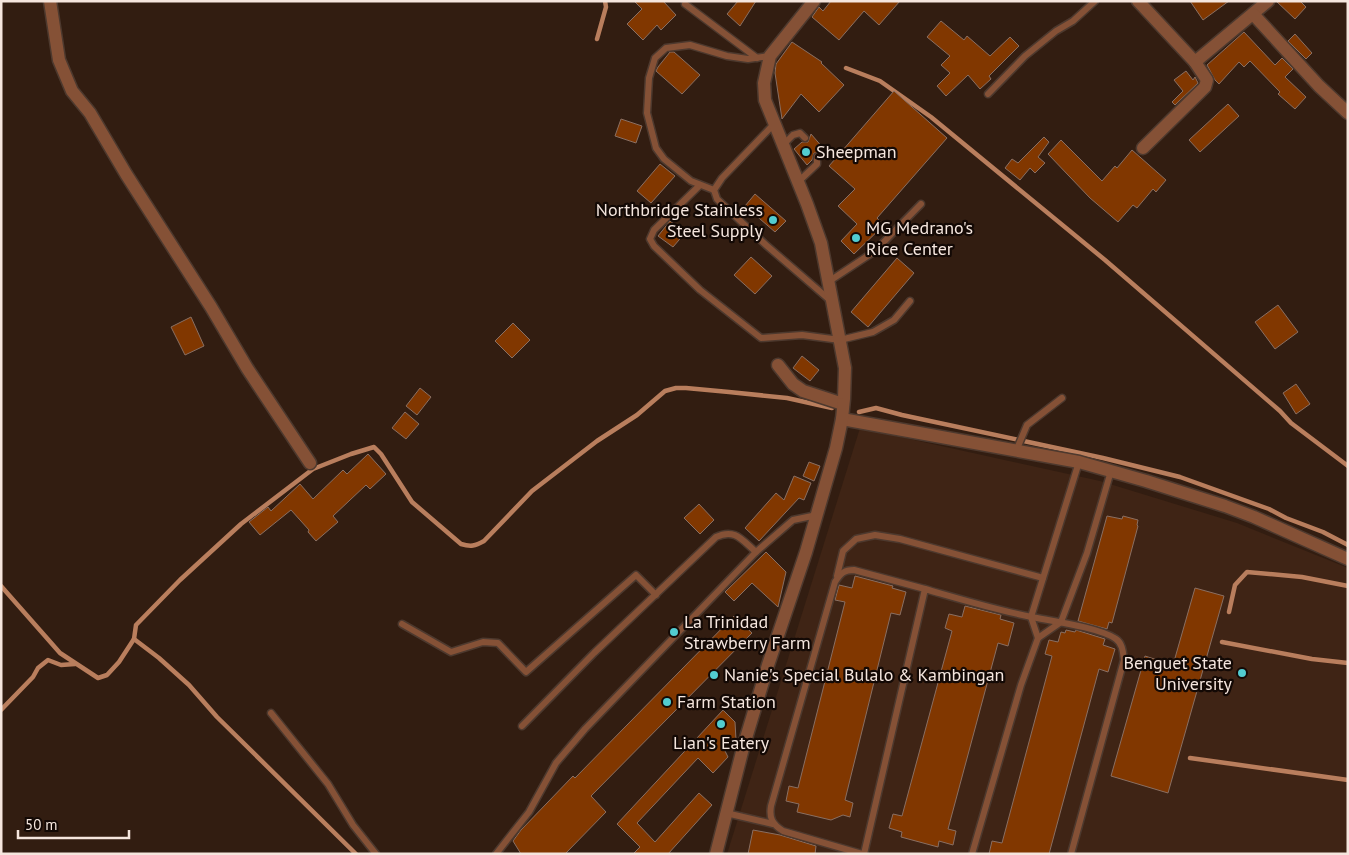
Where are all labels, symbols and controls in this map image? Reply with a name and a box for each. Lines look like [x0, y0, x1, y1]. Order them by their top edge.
place label: Sheepman [816, 140, 897, 163]
marker: Sheepman [800, 146, 812, 158]
place label: Northbridge Stainless Steel Supply [596, 198, 764, 242]
marker: Northbridge Stainless Steel Supply [767, 214, 779, 226]
place label: MG Medrano's Rice Center [866, 216, 973, 260]
marker: MG Medrano's Rice Center [850, 232, 862, 244]
place label: La Trinidad Strawberry Farm [684, 610, 811, 654]
marker: La Trinidad Strawberry Farm [668, 626, 680, 638]
place label: Benguet State University [1123, 651, 1233, 695]
place label: Nanie's Special Bulalo & Kambingan [724, 663, 1004, 686]
marker: Benguet State University [1236, 667, 1248, 679]
marker: Nanie's Special Bulalo & Kambingan [708, 669, 720, 681]
place label: Farm Station [677, 690, 776, 713]
marker: Farm Station [661, 696, 673, 708]
marker: Lian's Eatery [715, 718, 727, 730]
place label: Lian's Eatery [673, 731, 770, 754]
scale bar [18, 808, 129, 840]
text: 50 m [25, 815, 58, 834]

